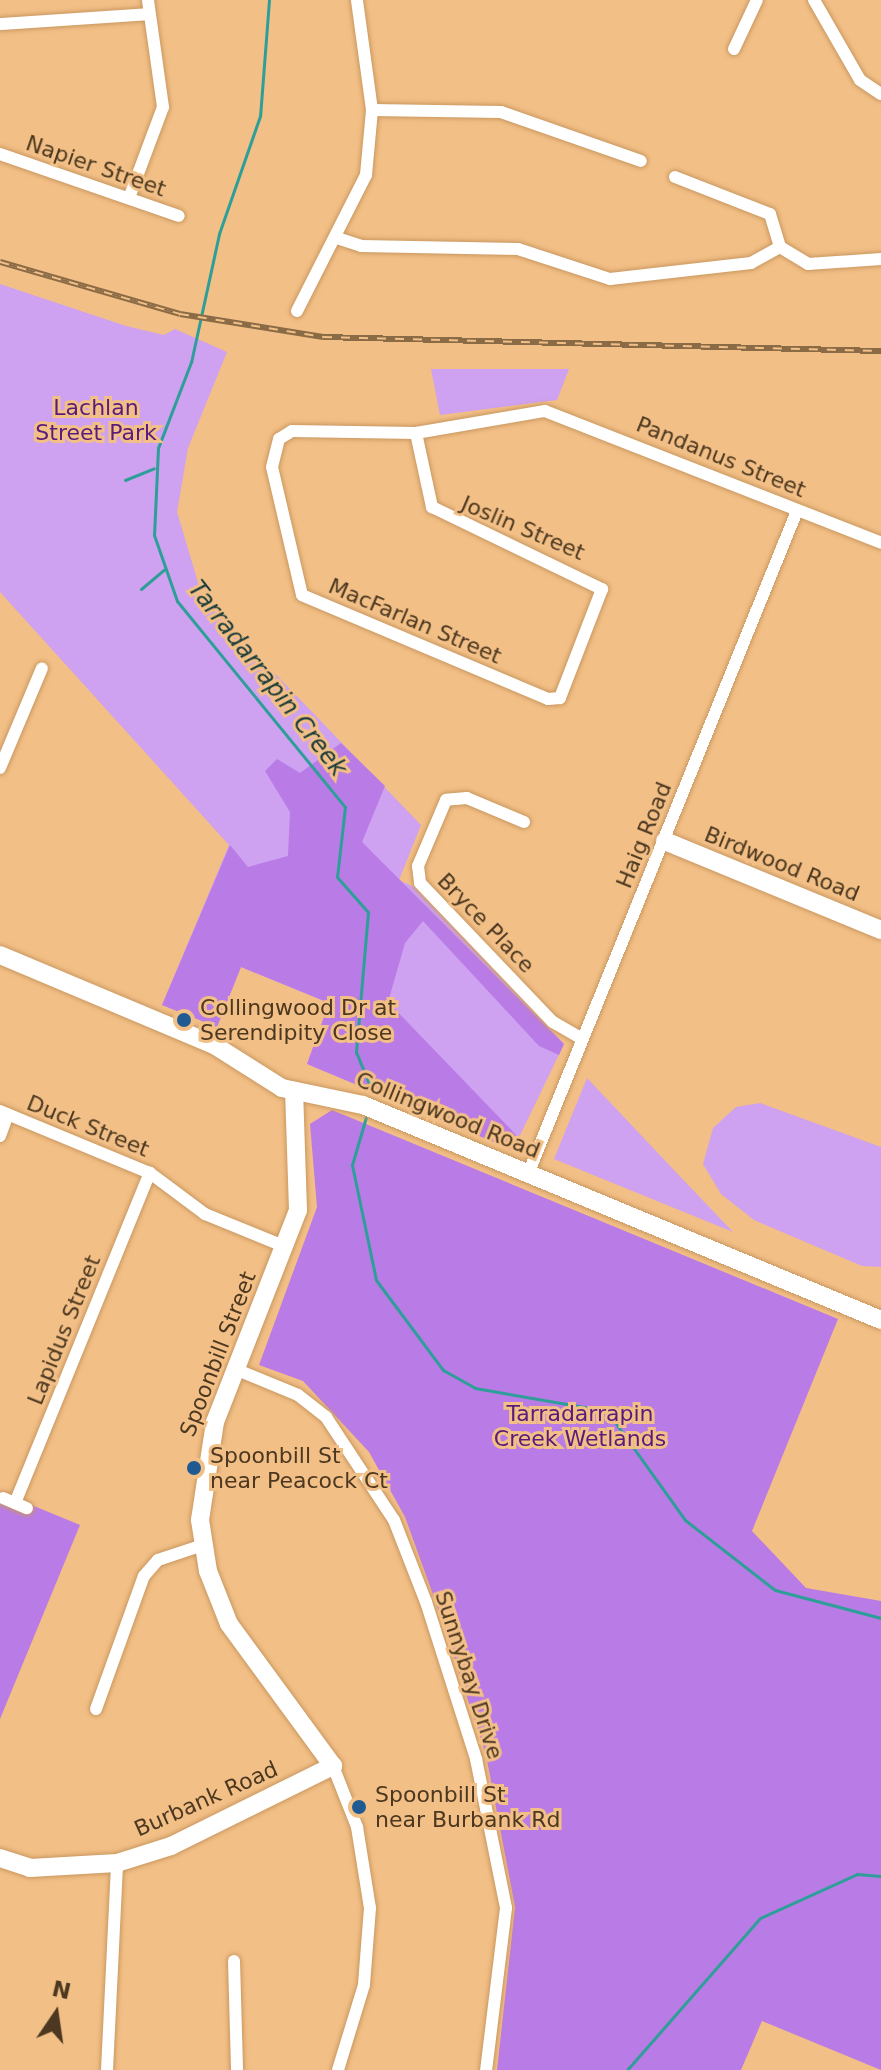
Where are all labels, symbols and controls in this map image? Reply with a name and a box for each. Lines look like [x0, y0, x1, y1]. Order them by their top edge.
street label: Napier Street [22, 130, 170, 202]
park label: Lachlan Street Park [35, 394, 157, 446]
street label: Pandanus Street [632, 411, 810, 503]
street label: Joslin Street [457, 490, 589, 566]
street label: MacFarlan Street [325, 573, 505, 669]
water label: Tarradarrapin Creek [182, 575, 352, 783]
street label: Haig Road [611, 778, 677, 892]
street label: Birdwood Road [701, 821, 863, 907]
street label: Bryce Place [432, 868, 540, 978]
place label: Collingwood Dr at Serendipity Close [200, 994, 396, 1046]
marker: Collingwood Dr at Serendipity Close [175, 1011, 193, 1029]
street label: Collingwood Road [352, 1066, 544, 1164]
street label: Duck Street [23, 1089, 153, 1163]
street label: Lapidus Street [22, 1251, 106, 1409]
street label: Spoonbill Street [174, 1268, 262, 1440]
park label: Tarradarrapin Creek Wetlands [494, 1400, 666, 1452]
place label: Spoonbill St near Peacock Ct [210, 1442, 388, 1494]
marker: Spoonbill St near Peacock Ct [185, 1459, 203, 1477]
street label: Sunnybay Drive [429, 1588, 509, 1762]
street label: Burbank Road [130, 1756, 282, 1842]
place label: Spoonbill St near Burbank Rd [375, 1781, 560, 1832]
marker: Spoonbill St near Burbank Rd [350, 1798, 368, 1816]
north arrow [16, 1974, 96, 2054]
text: N [50, 1976, 73, 2004]

